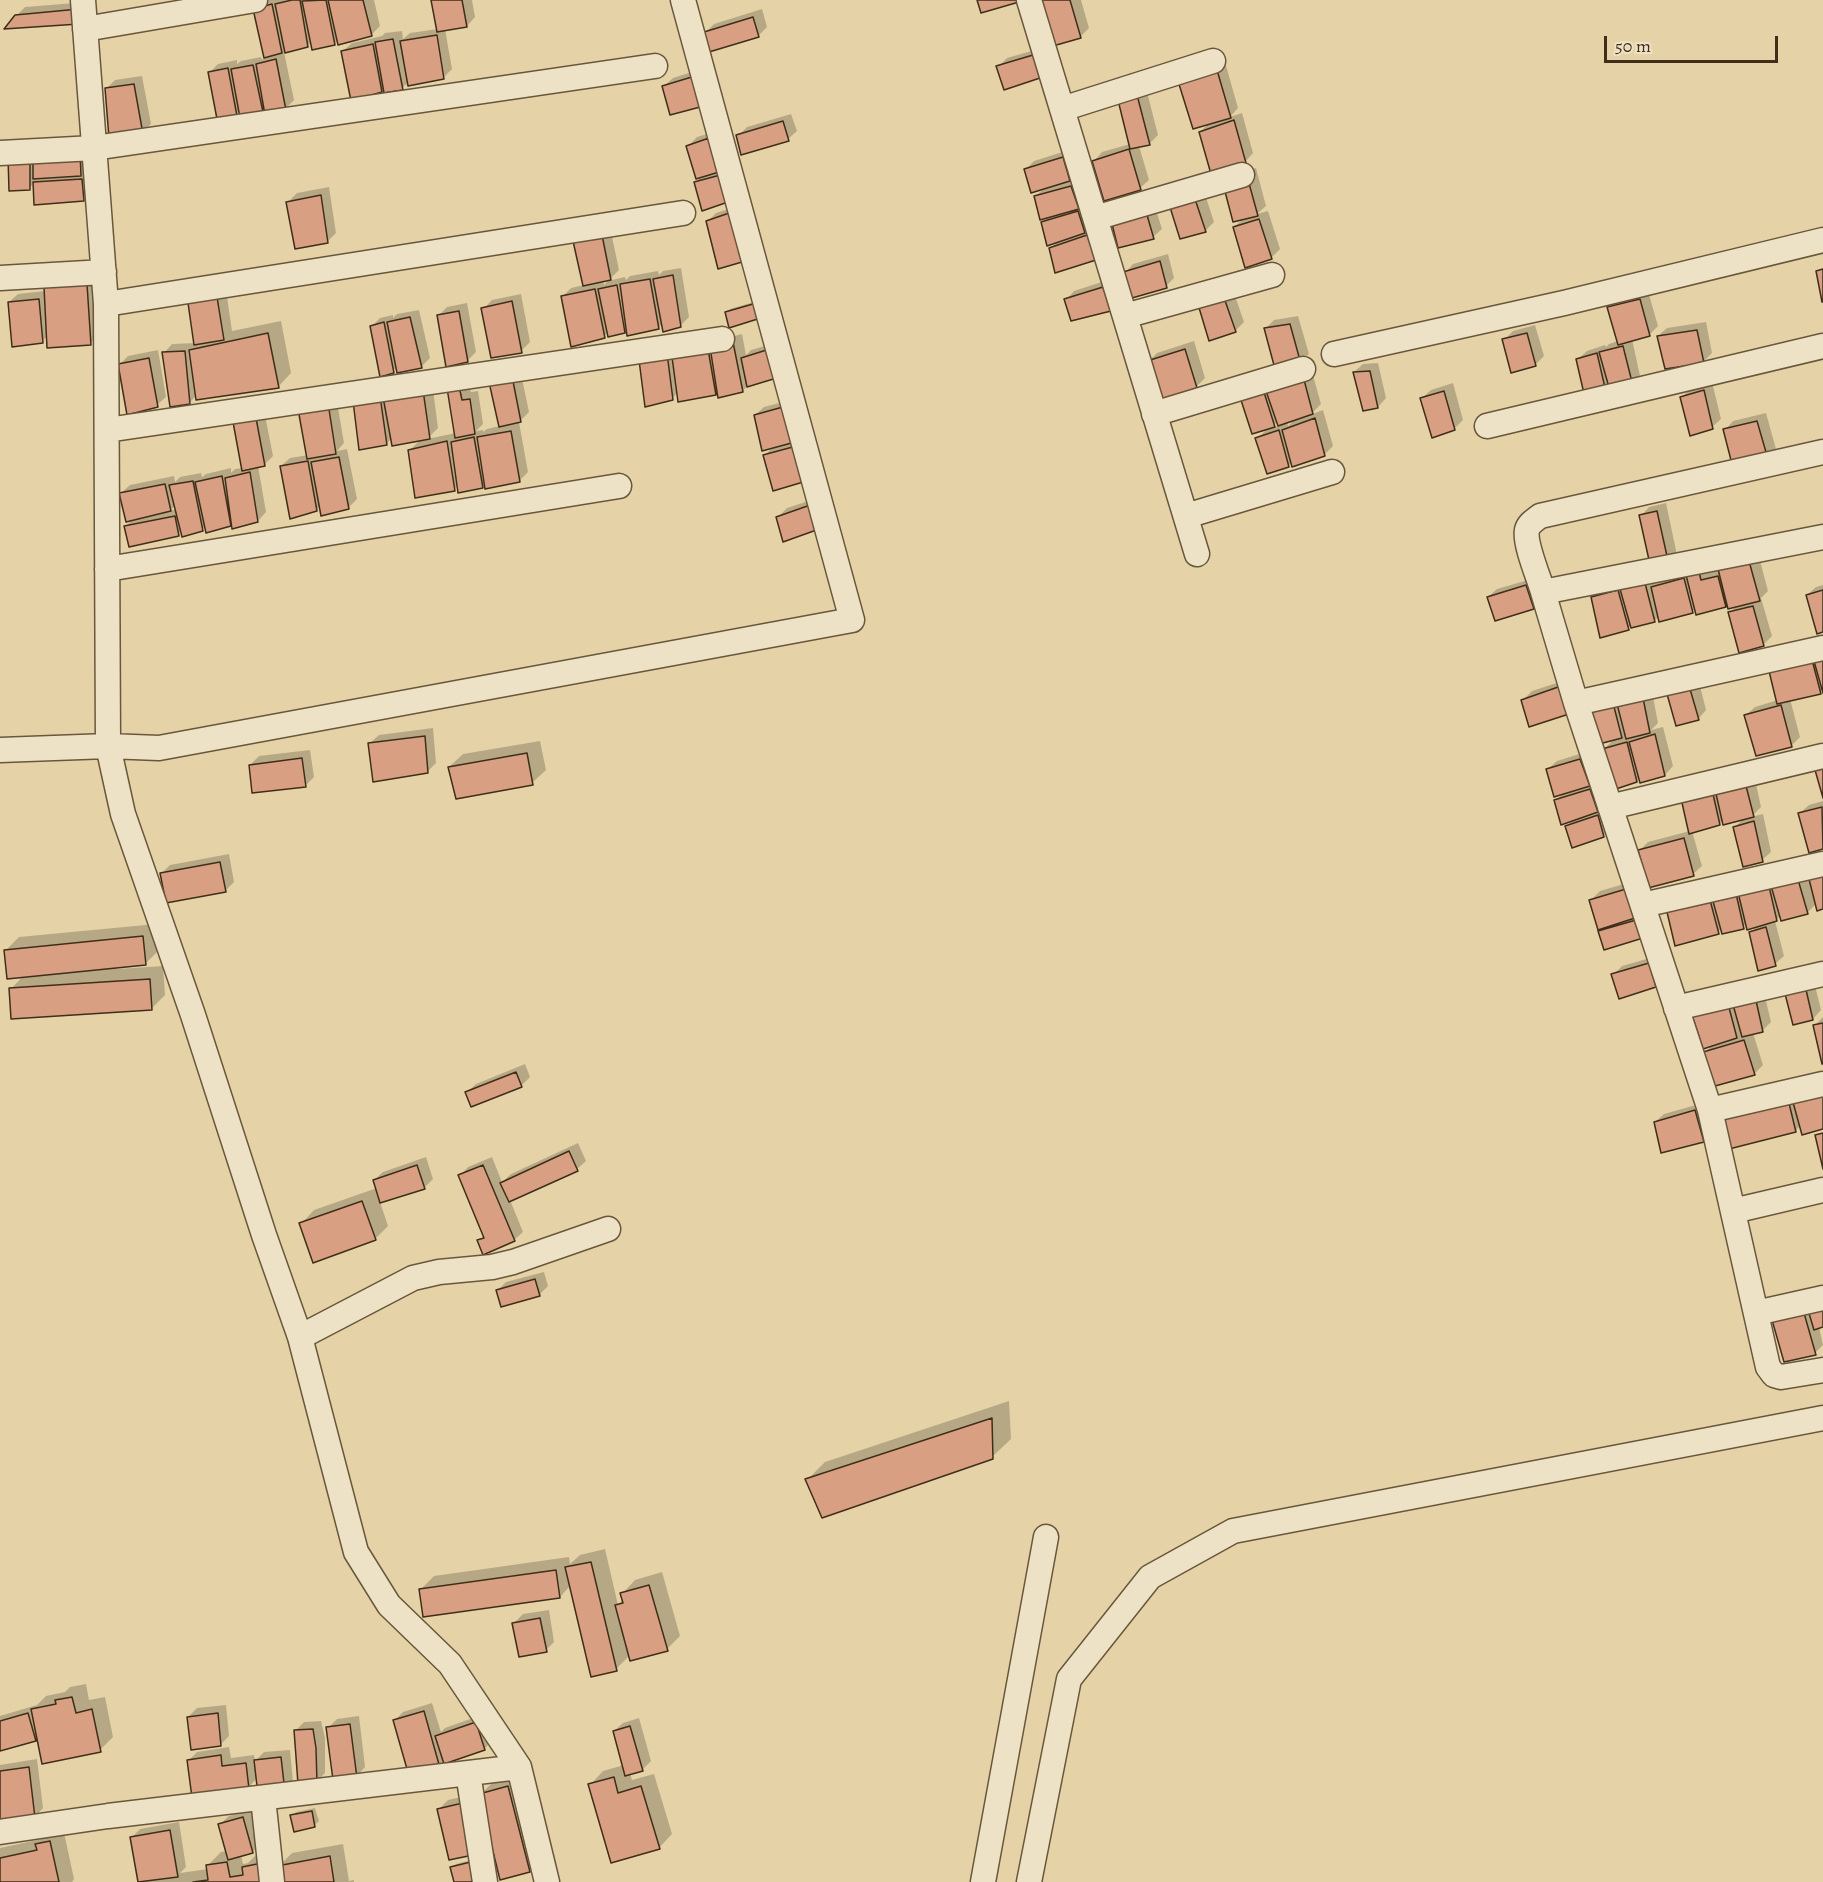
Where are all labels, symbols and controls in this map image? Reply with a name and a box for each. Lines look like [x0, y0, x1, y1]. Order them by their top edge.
scale bar [1607, 24, 1781, 62]
text: 50 m [1615, 34, 1651, 58]

